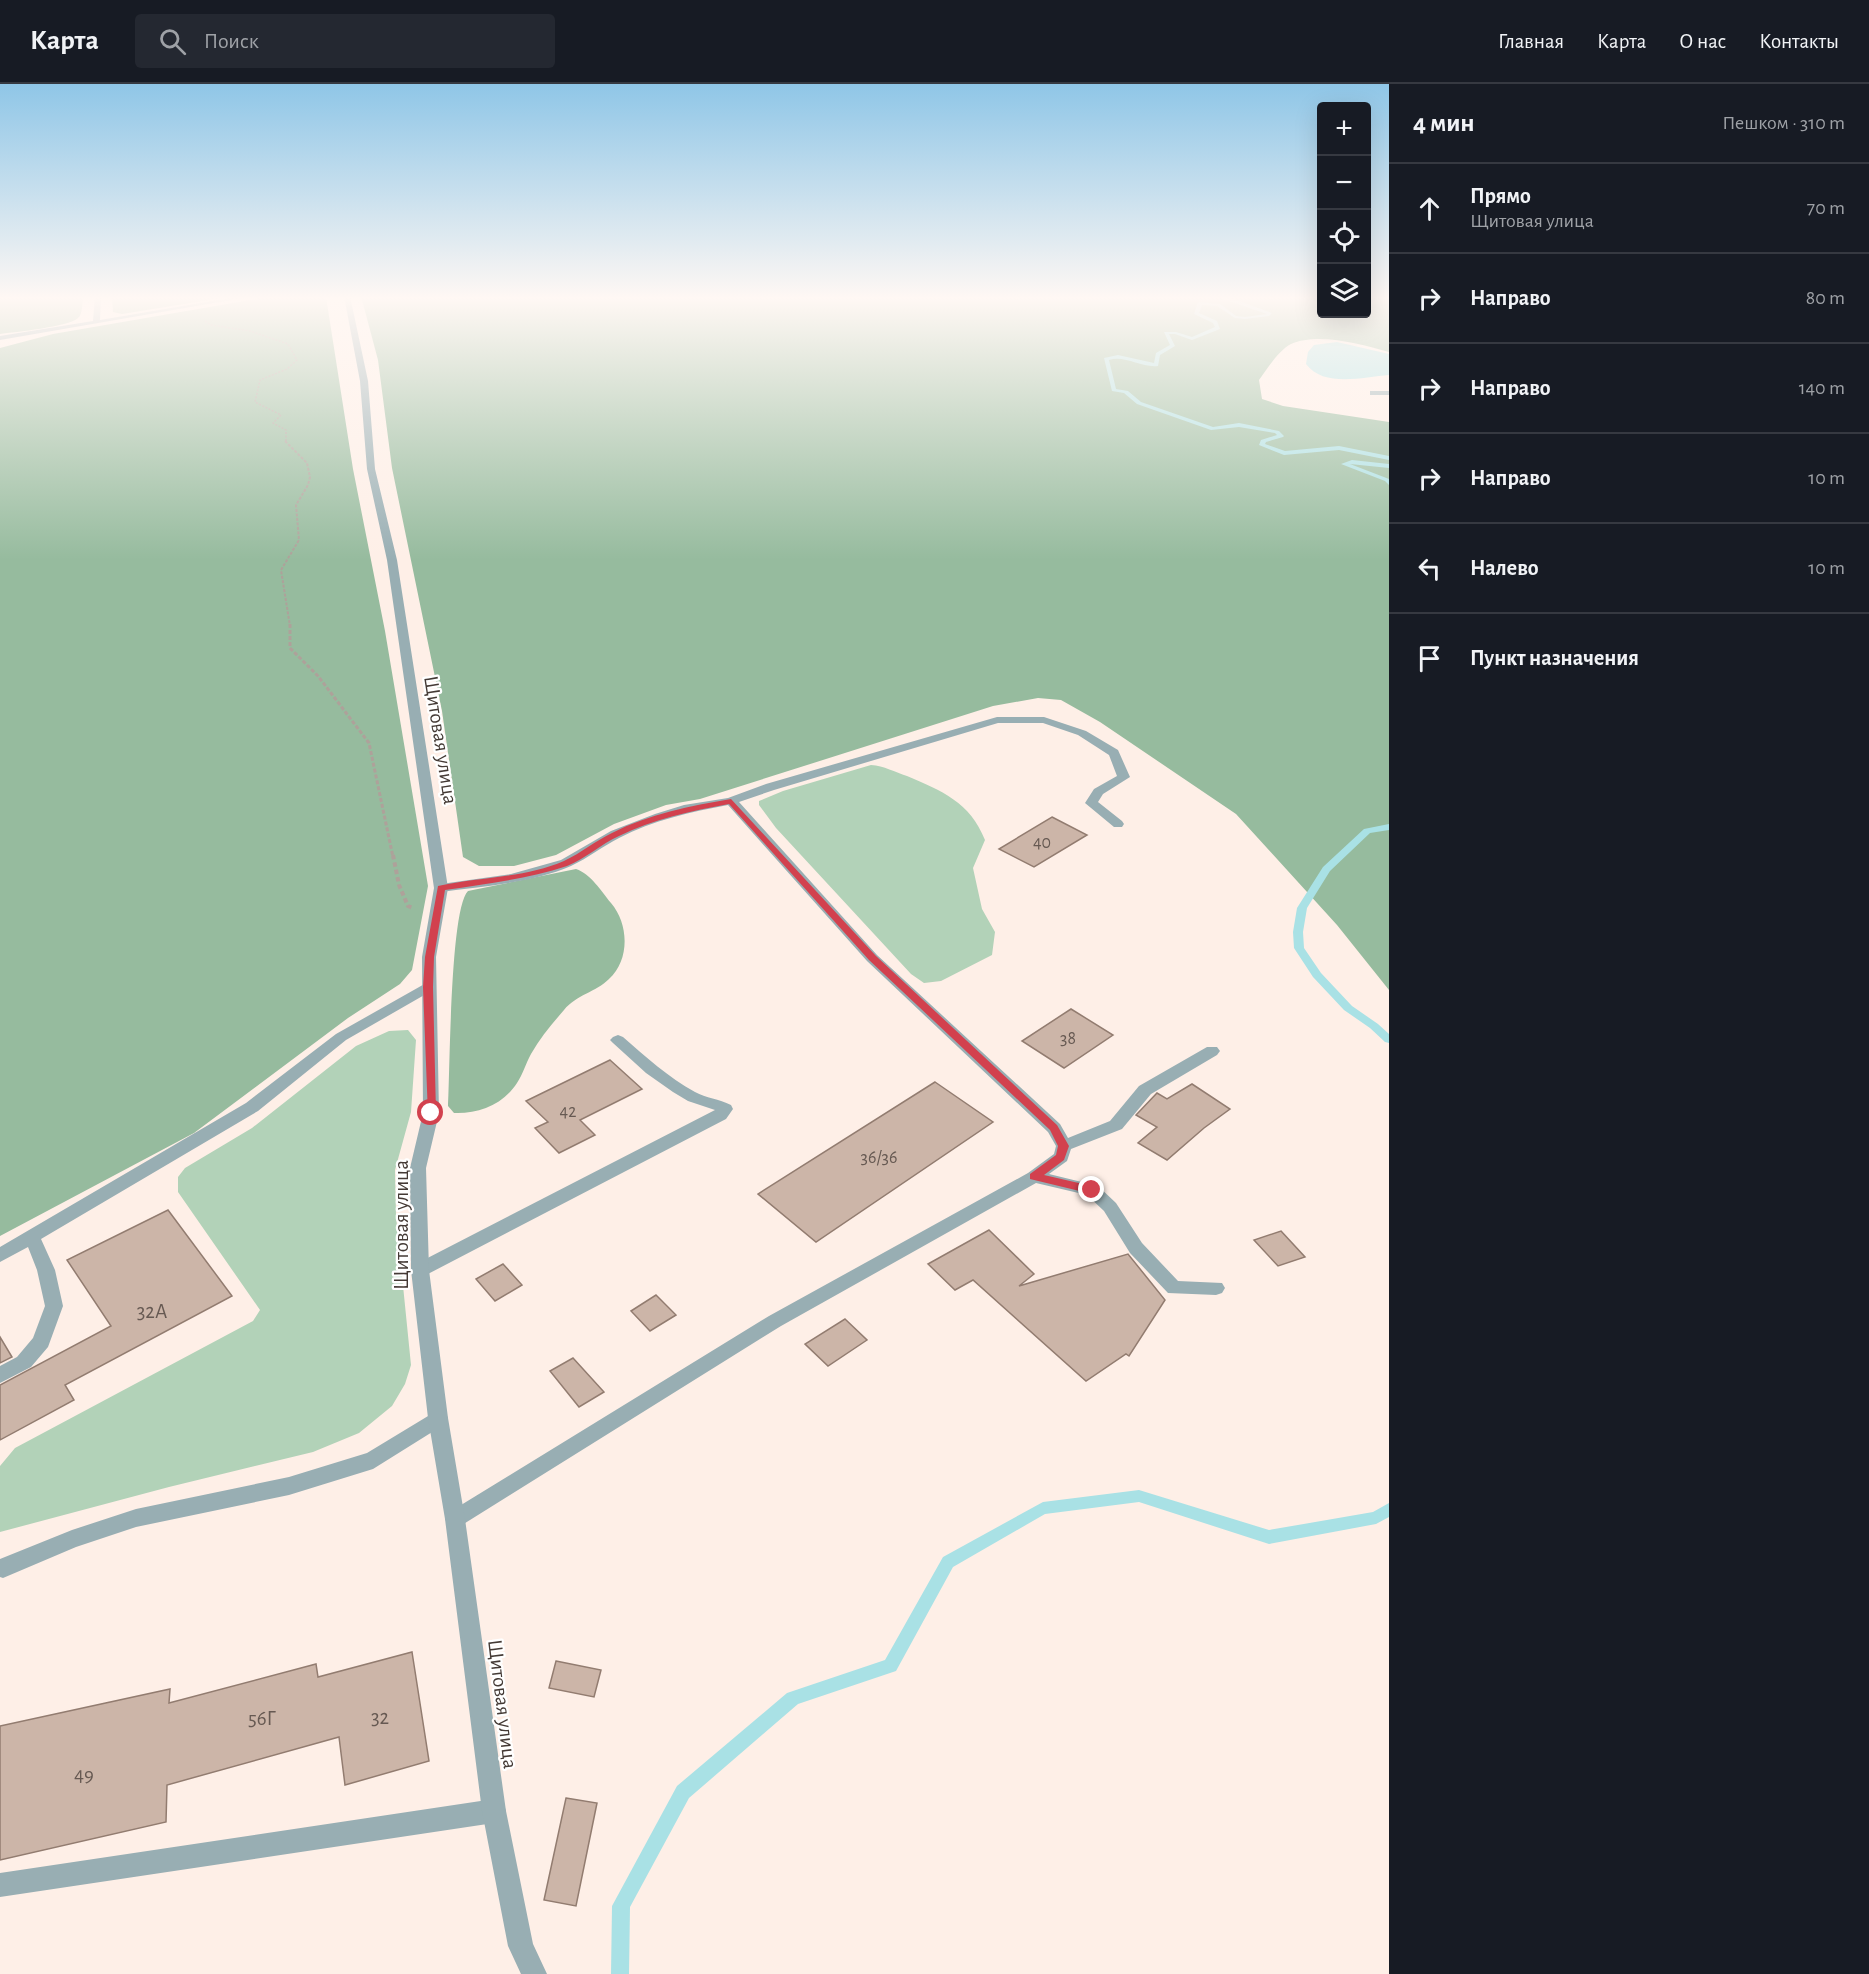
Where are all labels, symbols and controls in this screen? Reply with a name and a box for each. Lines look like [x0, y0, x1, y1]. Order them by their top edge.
search box [135, 14, 555, 68]
icon: search [156, 25, 189, 58]
text: Карта [30, 27, 99, 55]
text: Поиск [204, 30, 259, 52]
text: Главная [1498, 31, 1564, 52]
text: Карта [1597, 31, 1646, 52]
text: О нас [1679, 31, 1726, 52]
text: Контакты [1759, 31, 1839, 52]
map controls [1317, 102, 1371, 318]
button: + [1317, 102, 1371, 156]
text: 4 мин [1413, 110, 1475, 136]
text: Пешком · 310 m [1722, 113, 1845, 133]
button: − [1317, 156, 1371, 210]
text: Прямо [1470, 185, 1531, 207]
icon: ahead [1413, 192, 1446, 225]
text: 70 m [1807, 198, 1845, 218]
button: locate [1317, 210, 1371, 264]
text: Щитовая улица [1470, 211, 1594, 231]
button: layers [1317, 264, 1371, 318]
icon: right [1413, 282, 1446, 315]
text: Направо [1470, 287, 1551, 309]
text: 80 m [1806, 288, 1845, 308]
icon: right [1413, 372, 1446, 405]
text: Направо [1470, 377, 1551, 399]
text: 140 m [1799, 378, 1845, 398]
icon: right [1413, 462, 1446, 495]
text: Направо [1470, 467, 1551, 489]
text: 10 m [1808, 468, 1845, 488]
icon: left [1413, 552, 1446, 585]
text: Налево [1470, 557, 1539, 579]
text: 10 m [1808, 558, 1845, 578]
icon: arrive [1413, 642, 1446, 675]
text: Пункт назначения [1470, 647, 1639, 669]
street label: Щитовая улица [420, 674, 461, 806]
house number: 40 [1033, 834, 1051, 852]
house number: 38 [1060, 1030, 1076, 1048]
route start [417, 1099, 443, 1125]
house number: 42 [560, 1103, 576, 1121]
house number: 36/36 [861, 1149, 897, 1167]
street label: Щитовая улица [391, 1160, 412, 1290]
route end [1078, 1176, 1104, 1202]
house number: 32А [137, 1301, 167, 1322]
street label: Щитовая улица [484, 1638, 521, 1770]
house number: 32 [371, 1707, 389, 1728]
house number: 56Г [248, 1708, 277, 1729]
house number: 49 [74, 1764, 94, 1785]

